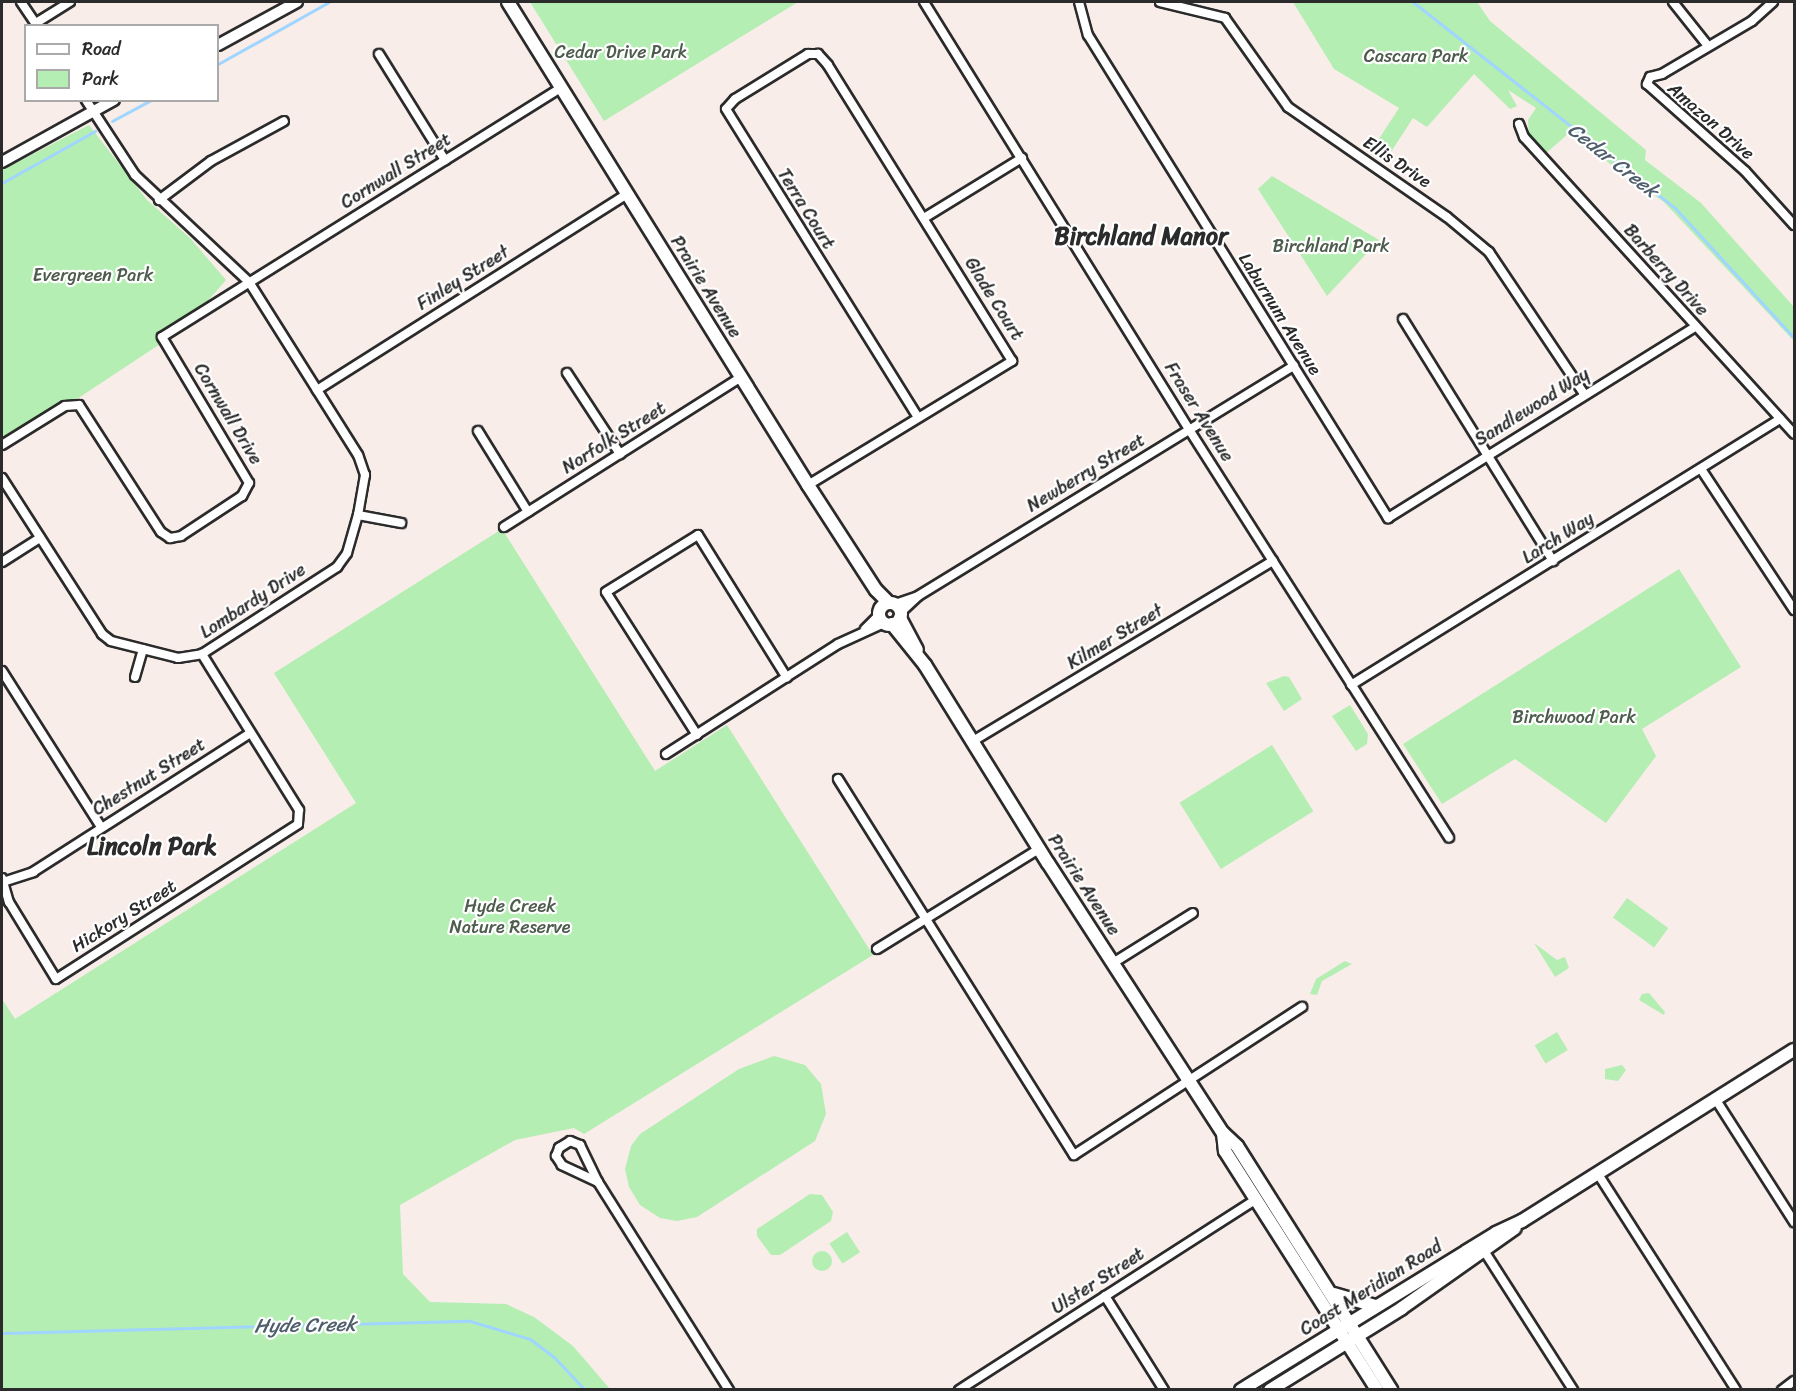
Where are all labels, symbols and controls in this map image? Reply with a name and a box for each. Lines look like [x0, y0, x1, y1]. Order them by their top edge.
legend [24, 24, 219, 102]
text: Road [82, 33, 121, 65]
park label: Cedar Drive Park [554, 41, 688, 63]
park label: Cascara Park [1364, 45, 1468, 67]
text: Park [82, 63, 119, 95]
street label: Amazon Drive [1663, 78, 1759, 164]
water label: Cedar Creek [1563, 117, 1663, 203]
street label: Cornwall Street [337, 128, 455, 214]
street label: Ellis Drive [1359, 131, 1435, 193]
street label: Terra Court [773, 165, 839, 253]
street label: Barberry Drive [1619, 220, 1713, 320]
district label: Birchland Manor [1054, 223, 1228, 251]
street label: Prairie Avenue [666, 232, 746, 342]
park label: Birchland Park [1272, 235, 1390, 257]
street label: Finley Street [413, 241, 513, 315]
street label: Laburnum Avenue [1234, 249, 1326, 379]
street label: Glade Court [960, 253, 1028, 345]
park label: Evergreen Park [33, 264, 153, 286]
street label: Fraser Avenue [1160, 358, 1238, 466]
street label: Cornwall Drive [189, 359, 267, 469]
street label: Sandlewood Way [1471, 363, 1593, 451]
street label: Norfolk Street [558, 398, 670, 478]
street label: Newberry Street [1023, 429, 1149, 517]
street label: Larch Way [1518, 508, 1598, 568]
street label: Lombardy Drive [196, 559, 310, 643]
street label: Kilmer Street [1063, 600, 1167, 674]
park label: Birchwood Park [1512, 706, 1636, 728]
street label: Chestnut Street [88, 733, 210, 821]
street label: Prairie Avenue [1043, 830, 1125, 940]
district label: Lincoln Park [87, 833, 217, 861]
street label: Hickory Street [68, 875, 180, 957]
park label: Hyde Creek Nature Reserve [449, 896, 571, 938]
street label: Coast Meridian Road [1296, 1236, 1446, 1340]
street label: Ulster Street [1048, 1243, 1148, 1319]
water label: Hyde Creek [254, 1312, 356, 1338]

